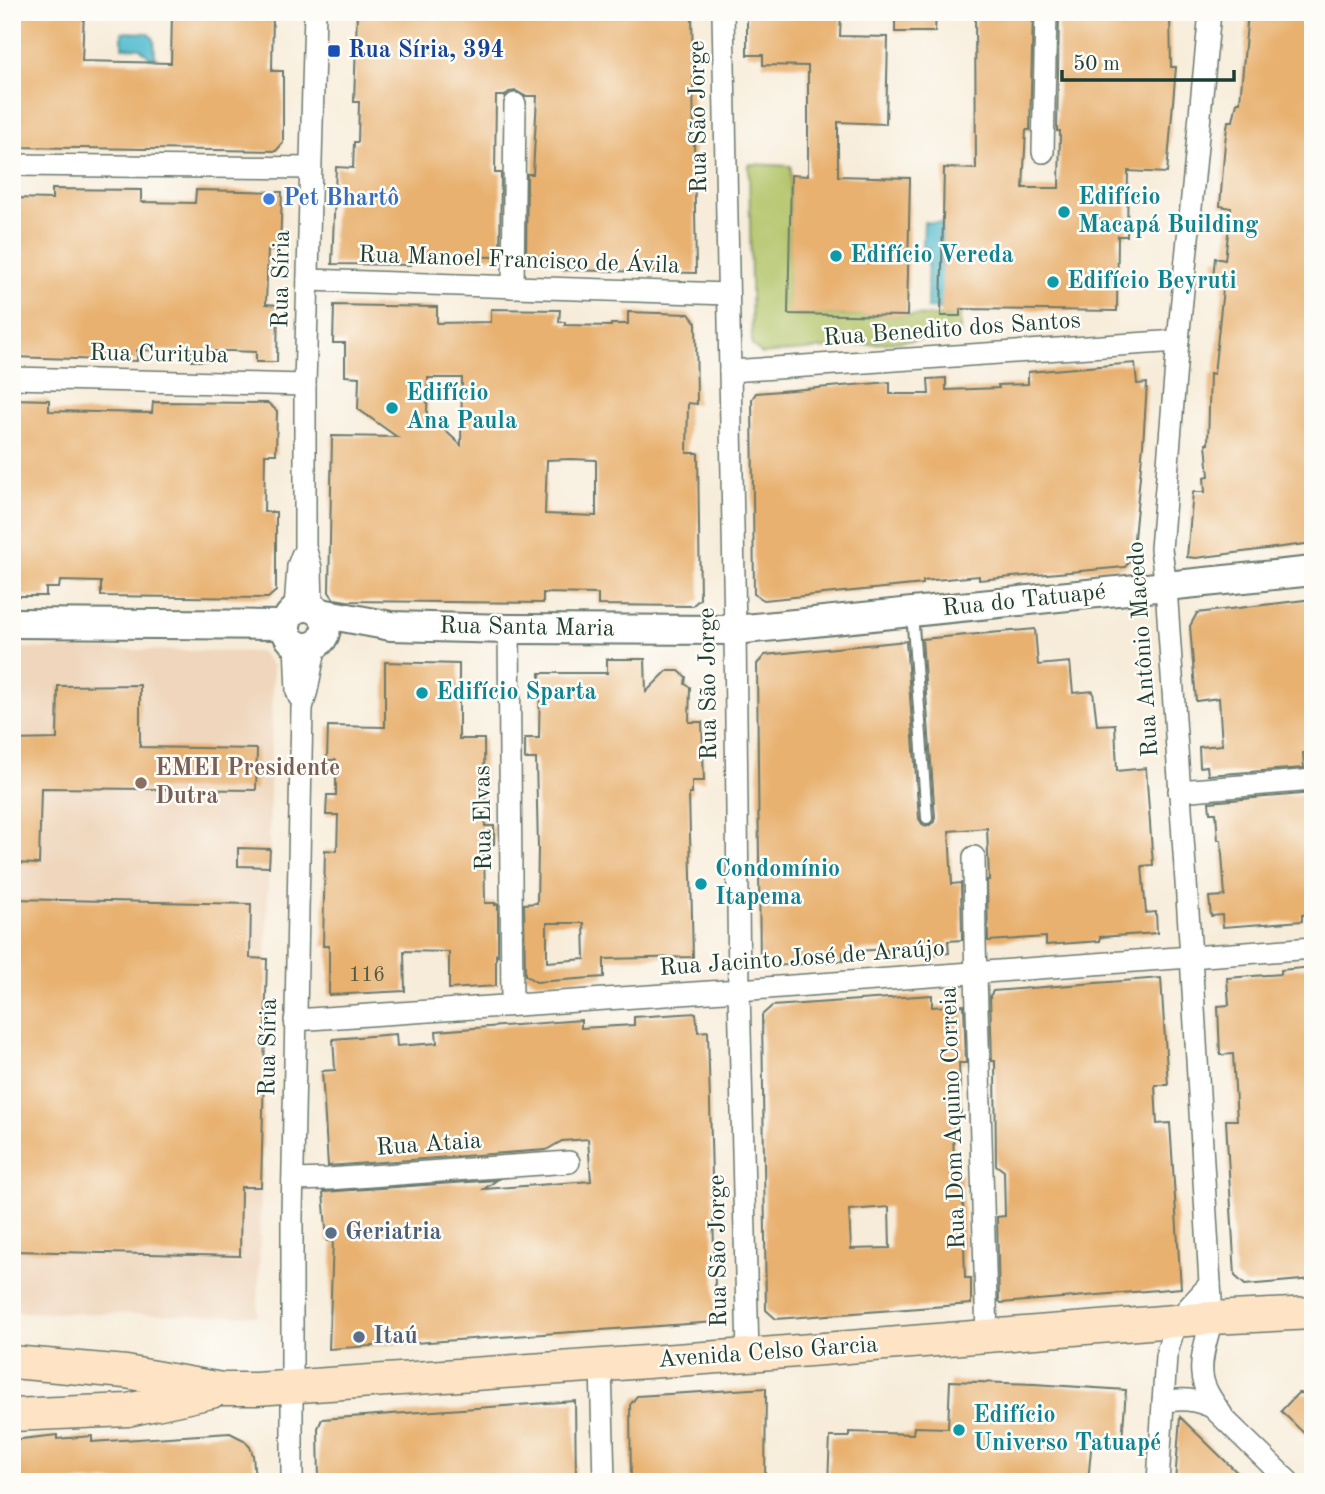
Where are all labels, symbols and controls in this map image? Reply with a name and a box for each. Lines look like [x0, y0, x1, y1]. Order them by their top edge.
scale bar [1062, 38, 1234, 82]
place label: Rua Síria, 394 [348, 39, 505, 63]
street label: Rua São Jorge [686, 40, 712, 194]
marker: Rua Síria, 394 [326, 43, 342, 59]
text: 50 m [1073, 54, 1120, 75]
place label: Edifício Macapá Building [1078, 186, 1259, 238]
place label: Pet Bhartô [283, 187, 399, 211]
marker: Pet Bhartô [261, 191, 277, 207]
marker: Edifício Macapá Building [1056, 204, 1072, 220]
street label: Rua Síria [269, 230, 295, 328]
street label: Rua Manoel Francisco de Ávila [358, 239, 680, 279]
place label: Edifício Vereda [850, 244, 1014, 268]
marker: Edifício Vereda [828, 248, 844, 264]
place label: Edifício Beyruti [1067, 270, 1237, 294]
marker: Edifício Beyruti [1045, 274, 1061, 290]
street label: Rua Benedito dos Santos [822, 309, 1082, 351]
street label: Rua Curituba [89, 342, 229, 368]
place label: Edifício Ana Paula [406, 382, 517, 434]
marker: Edifício Ana Paula [384, 400, 400, 416]
street label: Rua Antônio Macedo [1124, 540, 1164, 758]
street label: Rua do Tatuapé [941, 580, 1107, 622]
street label: Rua São Jorge [696, 607, 722, 761]
street label: Rua Santa Maria [439, 614, 615, 642]
place label: Edifício Sparta [436, 681, 597, 705]
marker: Edifício Sparta [414, 685, 430, 701]
place label: EMEI Presidente Dutra [155, 757, 340, 809]
street label: Rua Elvas [471, 765, 497, 871]
marker: EMEI Presidente Dutra [133, 775, 149, 791]
place label: Condomínio Itapema [715, 858, 840, 910]
marker: Condomínio Itapema [693, 876, 709, 892]
street label: Rua Jacinto José de Araújo [658, 937, 946, 981]
house number: 116 [349, 965, 385, 986]
street label: Rua Dom Aquino Correia [937, 986, 971, 1250]
street label: Rua Síria [256, 998, 282, 1096]
street label: Rua Ataia [376, 1129, 483, 1161]
street label: Rua São Jorge [706, 1174, 732, 1328]
place label: Geriatria [345, 1221, 442, 1245]
marker: Geriatria [323, 1225, 339, 1241]
place label: Itaú [373, 1325, 418, 1349]
marker: Itaú [351, 1329, 367, 1345]
street label: Avenida Celso Garcia [657, 1333, 879, 1373]
place label: Edifício Universo Tatuapé [973, 1404, 1161, 1456]
marker: Edifício Universo Tatuapé [951, 1422, 967, 1438]

